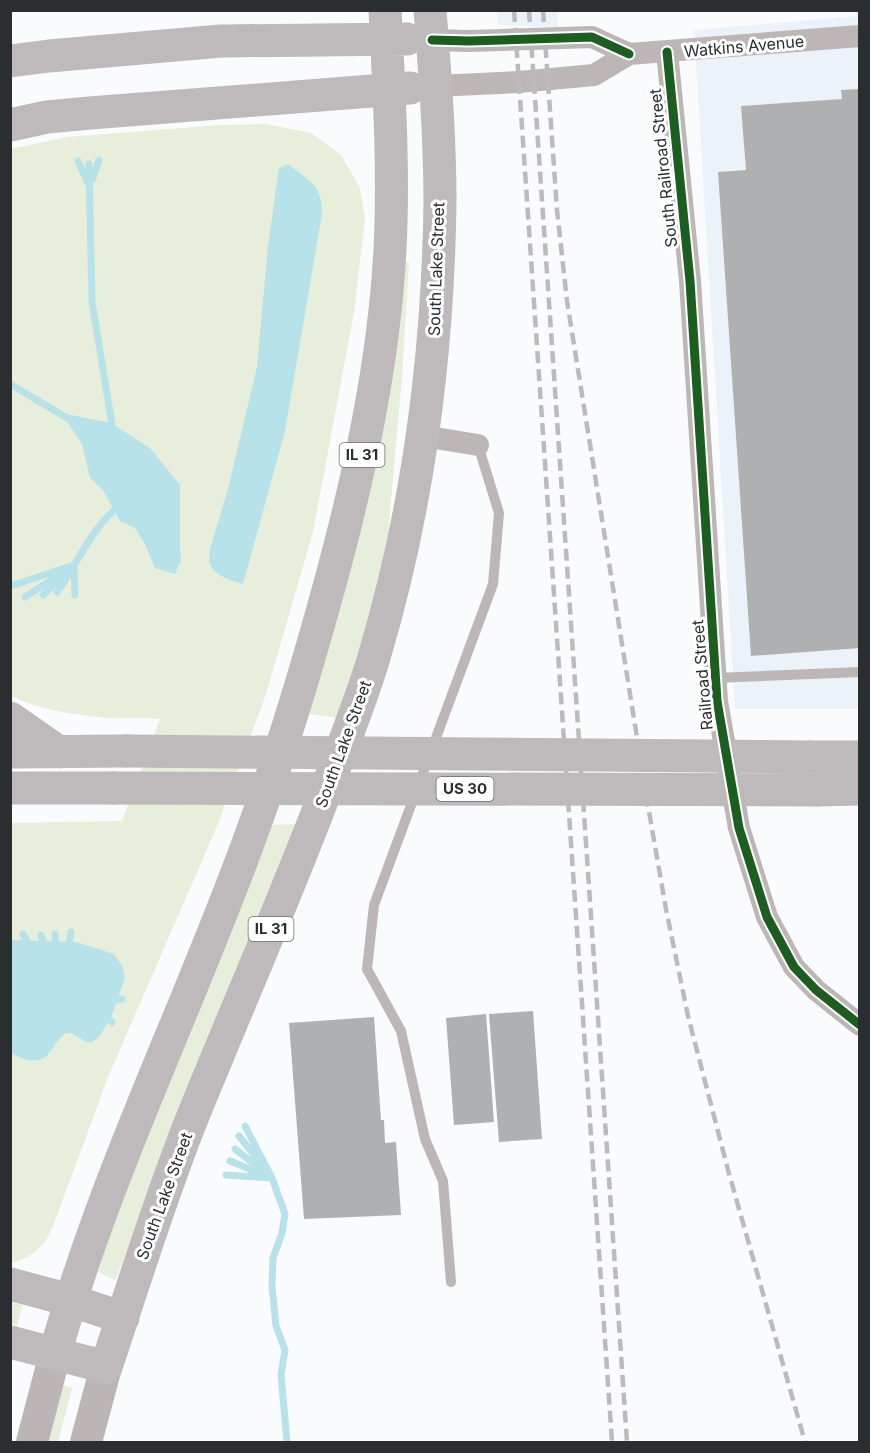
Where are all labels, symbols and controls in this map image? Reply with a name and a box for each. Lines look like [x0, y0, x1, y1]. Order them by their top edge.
street label: Watkins Avenue [683, 31, 805, 61]
street label: South Railroad Street [645, 88, 681, 248]
street label: South Lake Street [424, 202, 448, 336]
road number: IL 31 [340, 443, 385, 467]
street label: Railroad Street [687, 619, 717, 731]
street label: South Lake Street [311, 678, 375, 810]
road number: US 30 [436, 777, 494, 801]
road number: IL 31 [248, 917, 294, 941]
street label: South Lake Street [132, 1130, 196, 1262]

